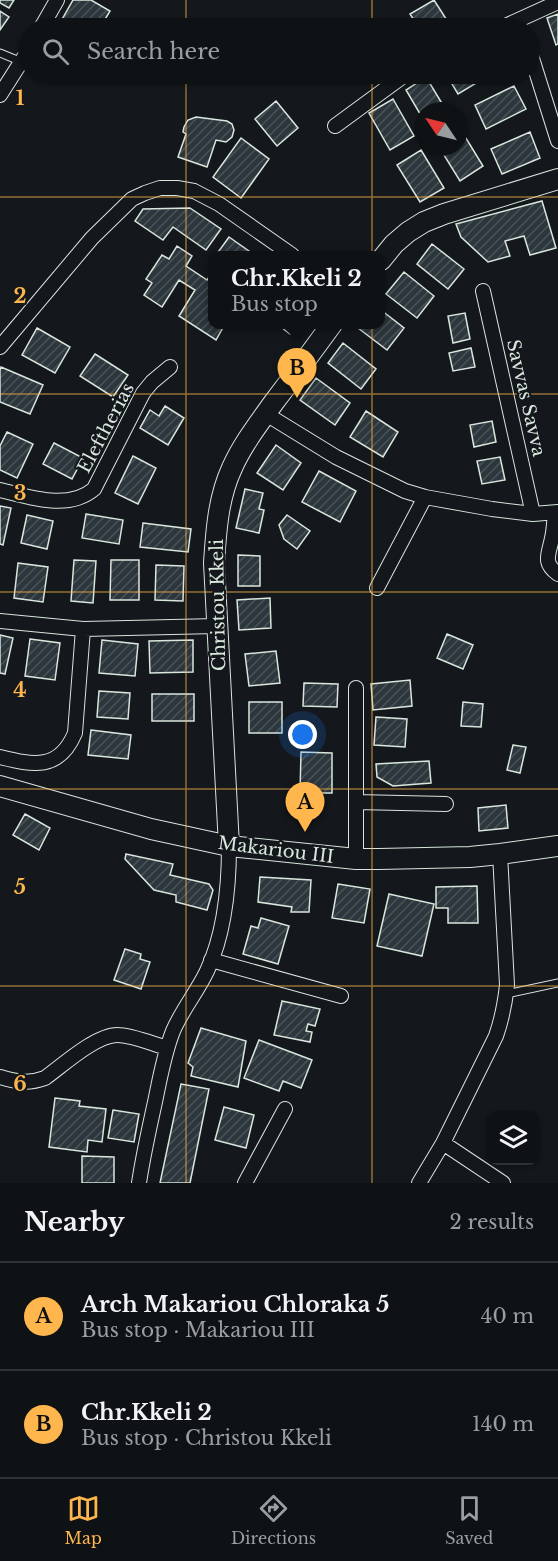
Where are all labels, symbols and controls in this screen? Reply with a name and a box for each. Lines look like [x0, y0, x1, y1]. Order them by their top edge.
search box [18, 18, 540, 84]
icon: search [39, 35, 72, 68]
text: Search here [87, 38, 220, 65]
text: 1 [16, 86, 25, 110]
north arrow [414, 102, 468, 156]
popup [208, 251, 385, 329]
text: Chr.Kkeli 2 [231, 265, 362, 292]
text: 2 [13, 284, 27, 308]
text: Bus stop [231, 292, 318, 316]
street label: Savvas Savva [502, 337, 550, 459]
pin: B [278, 348, 316, 398]
street label: Eleftherias [73, 379, 139, 477]
text: 3 [14, 481, 26, 505]
street label: Christou Kkeli [206, 539, 230, 671]
text: 4 [13, 678, 27, 702]
your location [288, 720, 317, 749]
pin: A [286, 782, 324, 832]
street label: Makariou III [217, 832, 335, 868]
text: 5 [14, 875, 26, 899]
text: 6 [13, 1072, 27, 1096]
map controls [486, 1111, 540, 1165]
button: layers [486, 1111, 540, 1165]
text: Nearby [24, 1206, 125, 1238]
text: 2 results [450, 1210, 534, 1234]
text: Arch Makariou Chloraka 5 [81, 1291, 389, 1318]
text: A [35, 1304, 52, 1328]
text: 40 m [481, 1304, 534, 1328]
text: Bus stop · Makariou III [81, 1318, 315, 1342]
text: Chr.Kkeli 2 [81, 1399, 212, 1426]
text: B [36, 1412, 51, 1436]
text: 140 m [472, 1412, 534, 1436]
text: Bus stop · Christou Kkeli [81, 1426, 332, 1450]
tab: Map [65, 1492, 102, 1548]
tab: Directions [231, 1492, 316, 1548]
tab: Saved [445, 1492, 493, 1548]

